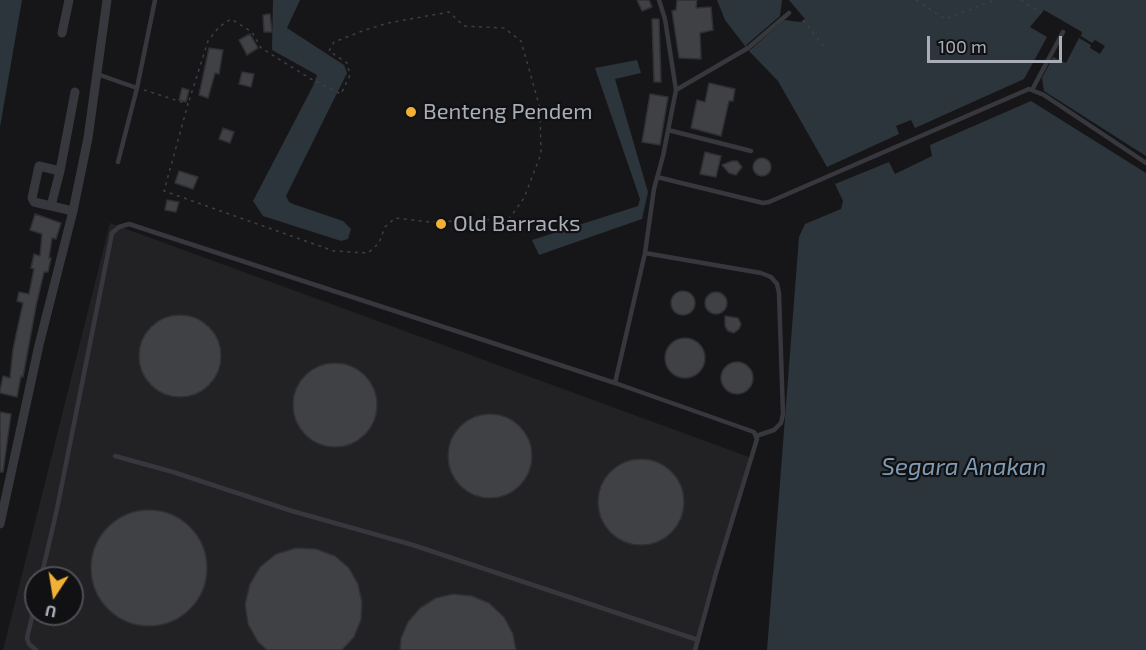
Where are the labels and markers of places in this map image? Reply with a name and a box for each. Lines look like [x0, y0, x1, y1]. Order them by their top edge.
place label: Benteng Pendem [423, 99, 593, 125]
marker: Benteng Pendem [404, 105, 418, 119]
place label: Old Barracks [453, 211, 580, 237]
marker: Old Barracks [434, 217, 448, 231]

